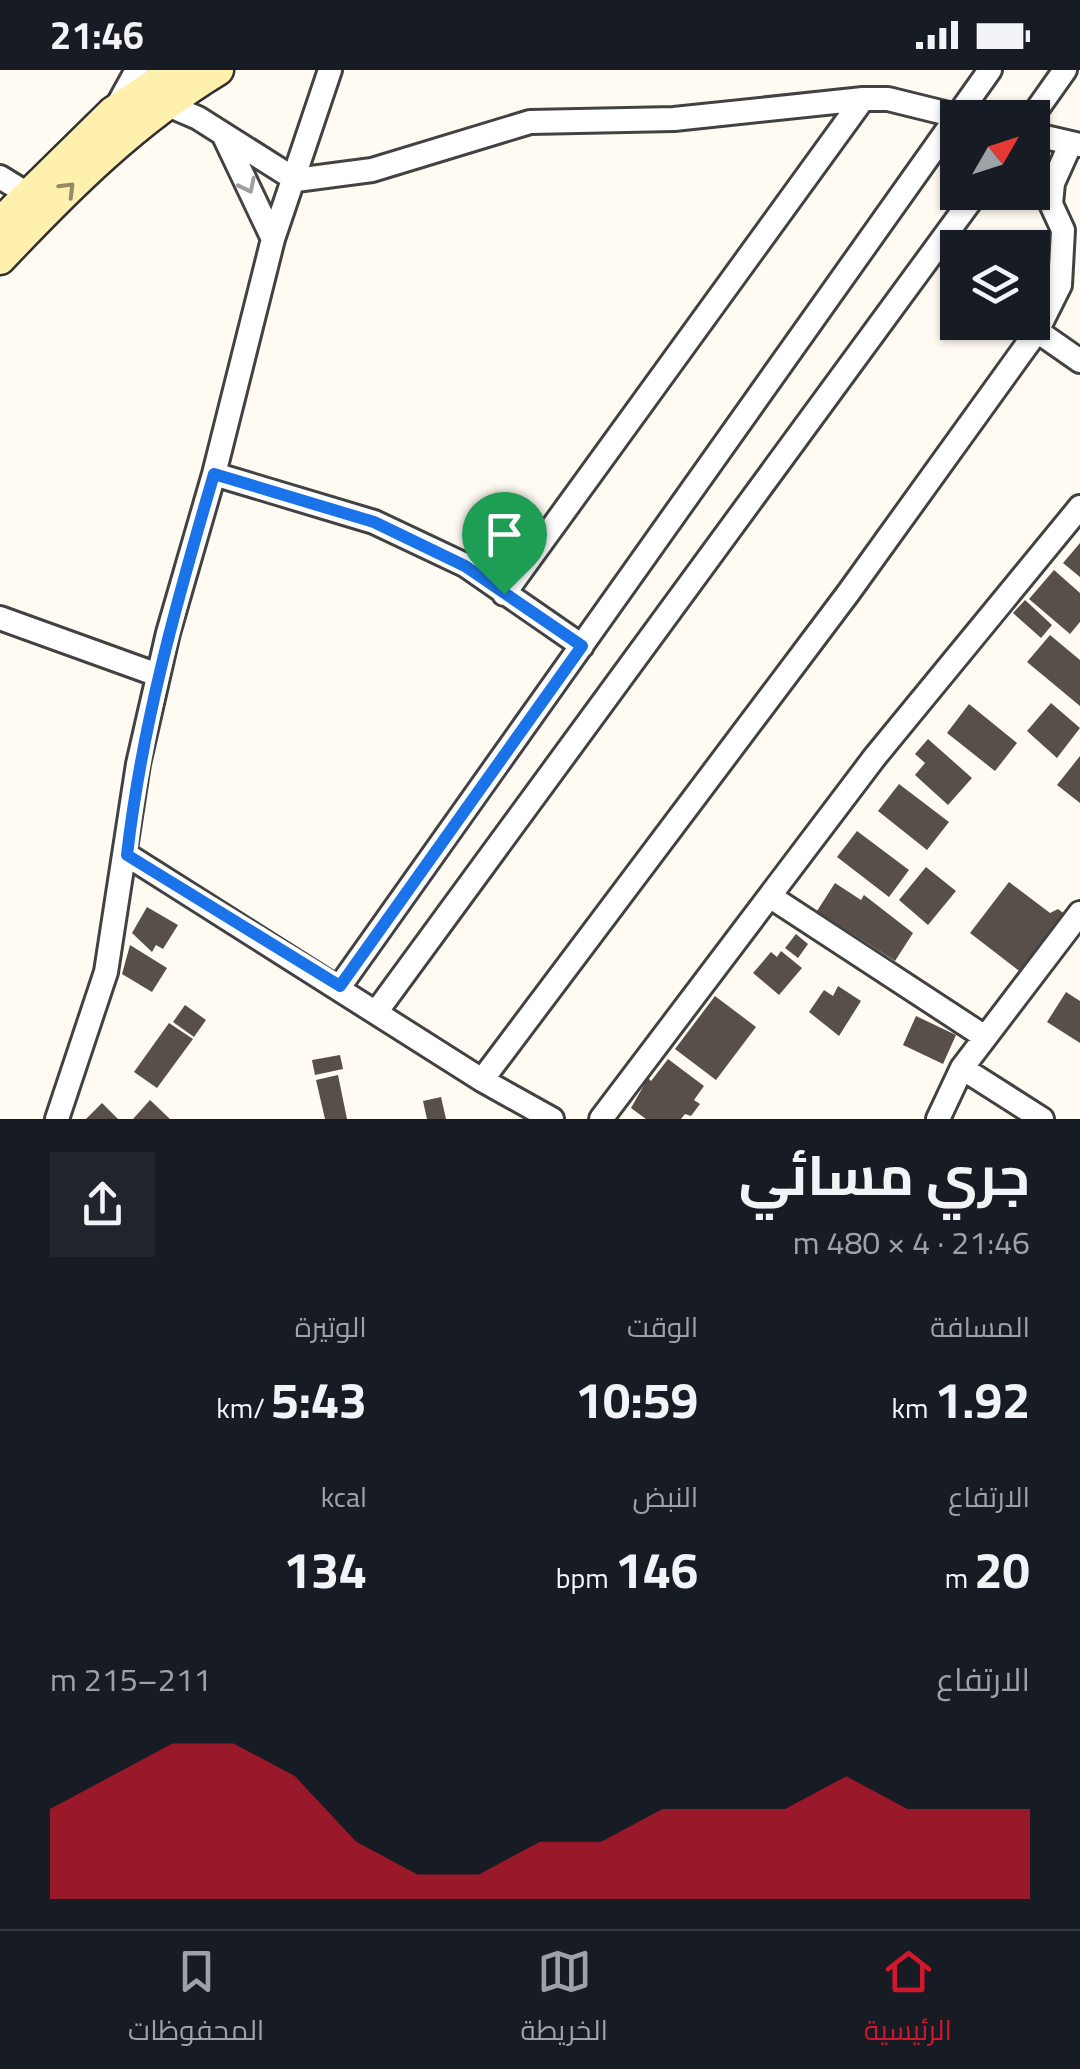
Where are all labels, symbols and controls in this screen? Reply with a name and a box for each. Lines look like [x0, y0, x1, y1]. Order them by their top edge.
text: 21:46 [50, 0, 144, 71]
north arrow [940, 100, 1050, 210]
map controls [940, 100, 1050, 340]
one-way arrow [235, 176, 255, 194]
one-way arrow [56, 182, 74, 200]
button: layers [940, 230, 1050, 340]
pin [462, 492, 547, 595]
icon: arrive [477, 507, 532, 562]
text: جري مسائي [739, 1123, 1030, 1226]
button: share [50, 1152, 155, 1257]
text: 21:46 · 4 × 480 m [793, 1212, 1030, 1272]
text: الوتيرة [295, 1301, 367, 1353]
text: الوقت [627, 1301, 698, 1353]
text: المسافة [930, 1301, 1030, 1353]
text: 5:43 [271, 1353, 367, 1447]
text: 10:59 [575, 1353, 698, 1447]
text: 1.92 [935, 1353, 1030, 1447]
text: /km [216, 1382, 271, 1434]
text: km [891, 1382, 935, 1434]
text: kcal [321, 1471, 367, 1523]
text: النبض [632, 1471, 698, 1523]
text: الارتفاع [948, 1471, 1030, 1523]
text: 134 [283, 1523, 367, 1617]
text: 146 [615, 1523, 698, 1617]
text: 20 [974, 1523, 1030, 1617]
text: bpm [556, 1552, 615, 1604]
text: m [945, 1552, 974, 1604]
text: 211–215 m [50, 1649, 212, 1709]
text: الارتفاع [936, 1649, 1030, 1709]
tab: المحفوظات [128, 1944, 264, 2056]
tab: الخريطة [521, 1944, 608, 2056]
tab: الرئيسية [864, 1944, 952, 2056]

